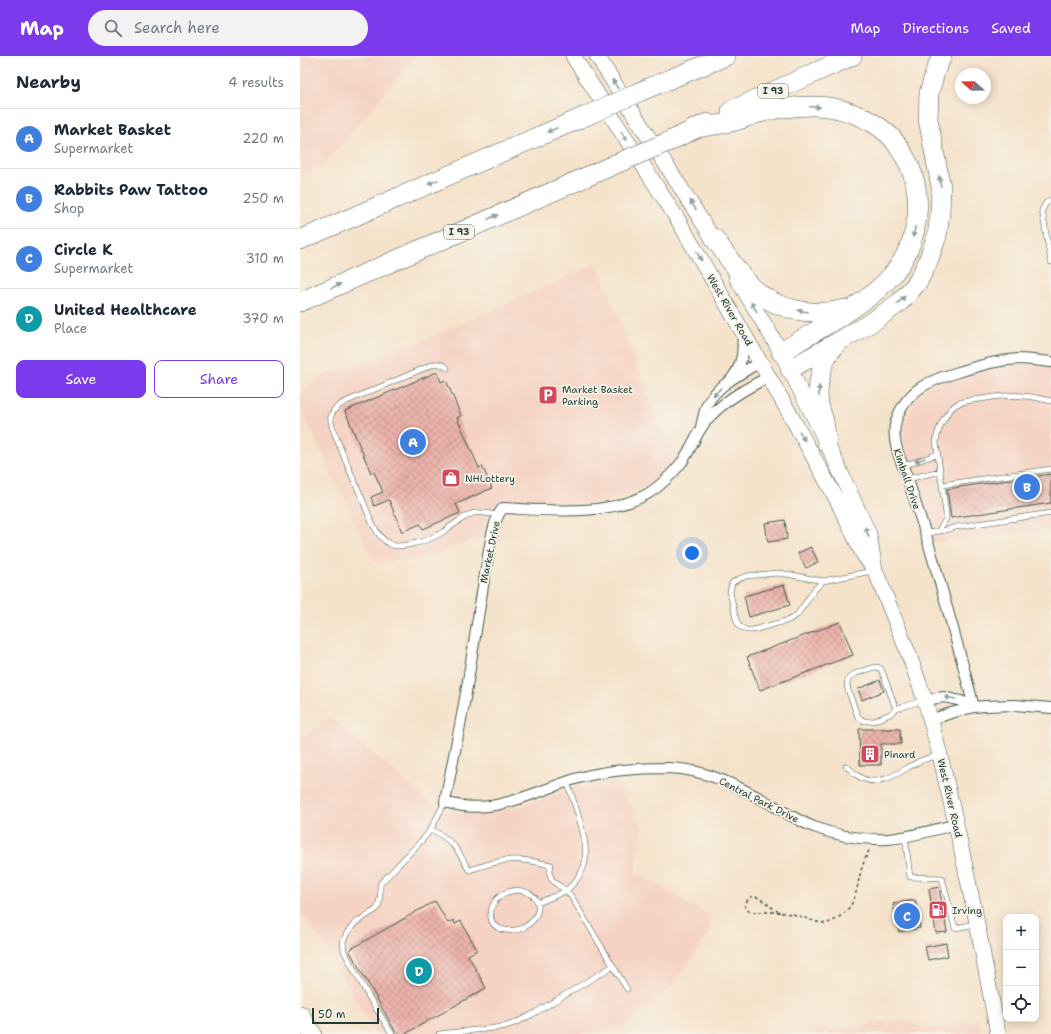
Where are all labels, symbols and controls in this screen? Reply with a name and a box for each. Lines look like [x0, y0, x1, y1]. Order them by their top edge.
search box [88, 10, 368, 46]
text: Map [20, 16, 64, 41]
icon: search [102, 17, 124, 39]
text: Search here [134, 18, 220, 38]
text: Map [851, 19, 881, 37]
text: Directions [903, 19, 969, 37]
text: Saved [991, 19, 1031, 37]
north arrow [955, 68, 991, 104]
text: Nearby [16, 71, 81, 93]
text: 4 results [228, 74, 284, 91]
one-way arrow [611, 78, 618, 90]
road number: I 93 [758, 84, 788, 98]
one-way arrow [809, 103, 821, 110]
text: Market Basket [54, 120, 171, 140]
one-way arrow [547, 127, 558, 133]
text: A [24, 130, 34, 147]
text: 220 m [242, 130, 284, 147]
one-way arrow [620, 131, 628, 141]
text: Supermarket [54, 140, 133, 157]
one-way arrow [937, 175, 943, 187]
one-way arrow [427, 179, 439, 185]
text: Rabbits Paw Tattoo [54, 180, 208, 200]
text: B [25, 190, 33, 207]
text: 250 m [243, 190, 284, 207]
one-way arrow [689, 199, 696, 211]
text: Shop [54, 200, 84, 217]
one-way arrow [488, 214, 499, 220]
road number: I 93 [444, 225, 474, 239]
one-way arrow [911, 226, 917, 238]
text: Circle K [54, 240, 113, 260]
text: C [25, 250, 33, 267]
text: 310 m [246, 250, 284, 267]
one-way arrow [695, 250, 702, 262]
text: Supermarket [54, 260, 133, 277]
street label: West River Road [704, 272, 756, 349]
one-way arrow [330, 283, 341, 289]
one-way arrow [896, 295, 906, 305]
text: United Healthcare [54, 300, 197, 320]
one-way arrow [750, 302, 758, 312]
one-way arrow [797, 308, 809, 314]
text: D [24, 310, 34, 327]
text: 370 m [242, 310, 284, 327]
text: Place [54, 320, 87, 337]
button: Save [16, 360, 146, 398]
button: Share [154, 360, 284, 398]
place label: Market Basket Parking [562, 383, 633, 408]
parking icon: Market Basket Parking [537, 384, 559, 406]
one-way arrow [815, 385, 822, 397]
one-way arrow [712, 387, 722, 397]
pin: A [400, 427, 426, 457]
one-way arrow [798, 430, 805, 442]
street label: Kimball Drive [890, 447, 924, 512]
one-way arrow [914, 458, 926, 464]
shop icon: NHLottery [440, 467, 462, 489]
place label: NHLottery [465, 472, 515, 485]
pin: B [1014, 472, 1040, 502]
street label: Market Drive [477, 519, 503, 584]
one-way arrow [864, 526, 870, 538]
your location [682, 543, 702, 563]
one-way arrow [944, 695, 956, 701]
building icon: Pinard [859, 743, 881, 765]
place label: Pinard [884, 748, 916, 761]
street label: West River Road [935, 757, 966, 839]
street label: Central Park Drive [717, 774, 801, 826]
fuel station icon: Irving [927, 899, 949, 921]
pin: C [894, 901, 920, 931]
place label: Irving [952, 904, 982, 917]
map controls [1003, 914, 1039, 1022]
button: + [1003, 914, 1039, 950]
button: − [1003, 950, 1039, 986]
pin: D [406, 956, 432, 986]
button: locate [1003, 986, 1039, 1022]
scale bar [312, 1006, 379, 1025]
text: 50 m [318, 1007, 346, 1022]

